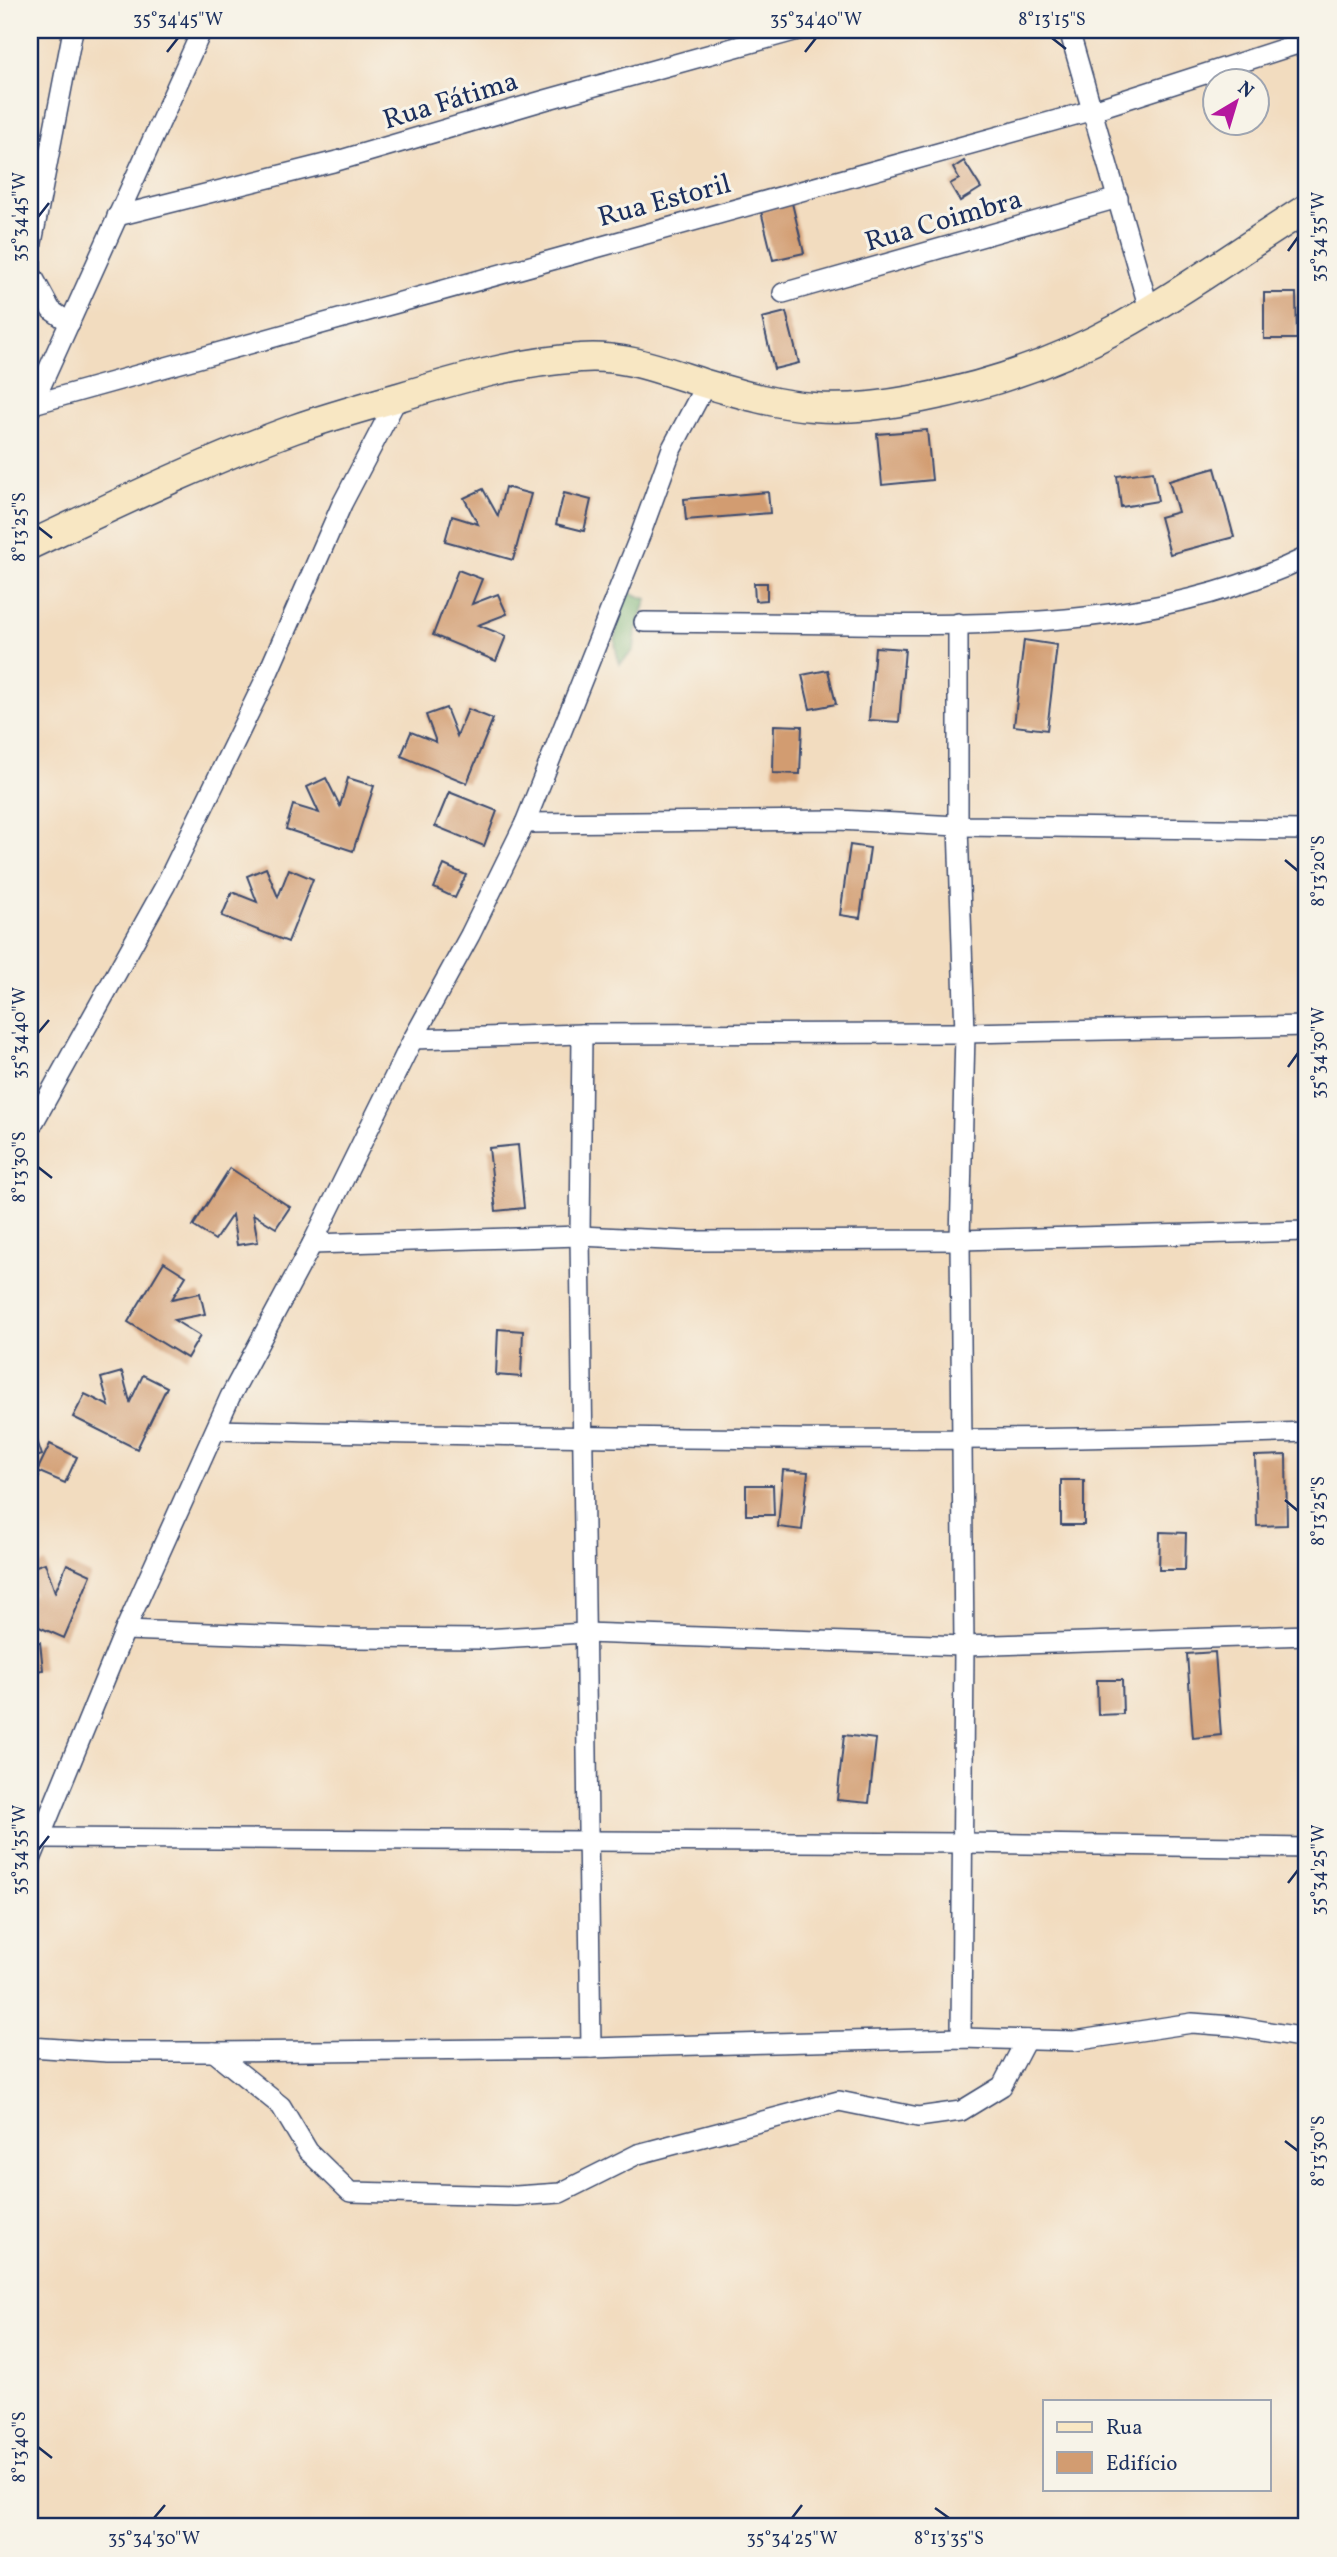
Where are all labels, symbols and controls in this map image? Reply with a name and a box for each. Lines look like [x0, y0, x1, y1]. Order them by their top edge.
text: 35°34'45"W [133, 8, 223, 33]
text: 35°34'40"W [770, 8, 862, 33]
text: 8°13'15"S [1018, 8, 1086, 33]
street label: Rua Fátima [378, 62, 523, 140]
north arrow [1200, 66, 1270, 136]
text: N [1232, 76, 1259, 105]
street label: Rua Estoril [594, 165, 736, 238]
text: 35°34'45"W [8, 172, 33, 262]
street label: Rua Coimbra [861, 180, 1027, 262]
text: 35°34'35"W [1307, 192, 1332, 282]
text: 8°13'25"S [8, 492, 33, 562]
text: 8°13'20"S [1307, 835, 1332, 907]
text: 35°34'40"W [8, 987, 33, 1079]
text: 35°34'30"W [1307, 1007, 1332, 1099]
text: 8°13'30"S [8, 1131, 33, 1203]
text: 8°13'25"S [1307, 1476, 1332, 1546]
text: 35°34'35"W [8, 1805, 33, 1895]
text: 35°34'25"W [1307, 1825, 1332, 1915]
text: 8°13'30"S [1307, 2115, 1332, 2187]
legend [1043, 2400, 1270, 2490]
text: 8°13'40"S [8, 2411, 33, 2483]
text: Rua [1106, 2414, 1143, 2443]
text: Edifício [1106, 2450, 1178, 2479]
text: 35°34'30"W [108, 2527, 200, 2552]
text: 35°34'25"W [747, 2527, 837, 2552]
text: 8°13'35"S [914, 2527, 984, 2552]

